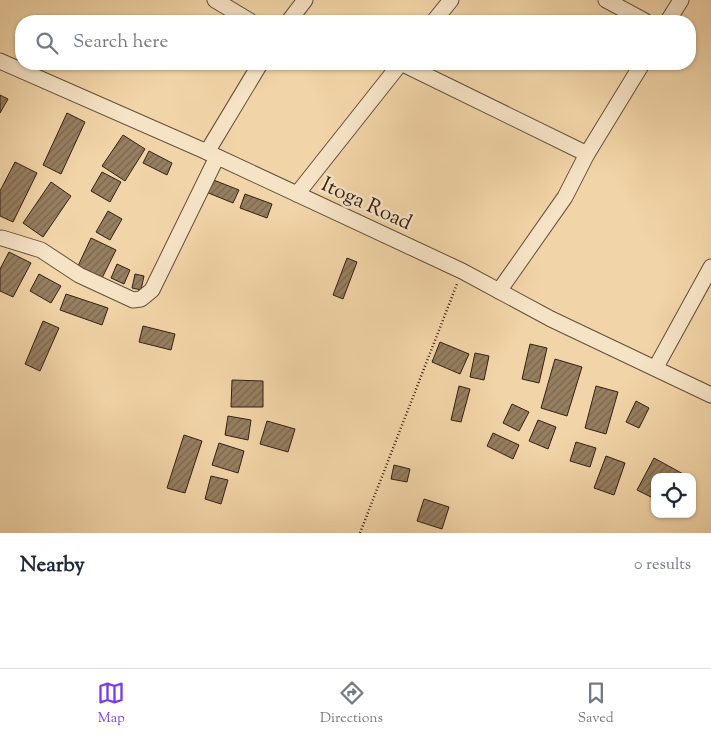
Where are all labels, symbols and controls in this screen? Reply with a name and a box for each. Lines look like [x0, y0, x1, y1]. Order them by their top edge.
search box [15, 15, 696, 70]
icon: search [33, 29, 61, 57]
text: Search here [73, 29, 168, 56]
street label: Itoga Road [316, 171, 417, 239]
map controls [651, 473, 696, 518]
button: locate [651, 473, 696, 518]
text: Nearby [20, 551, 85, 581]
text: 0 results [634, 554, 691, 577]
tab: Map [97, 679, 125, 729]
tab: Directions [320, 679, 383, 729]
tab: Saved [578, 679, 614, 729]

